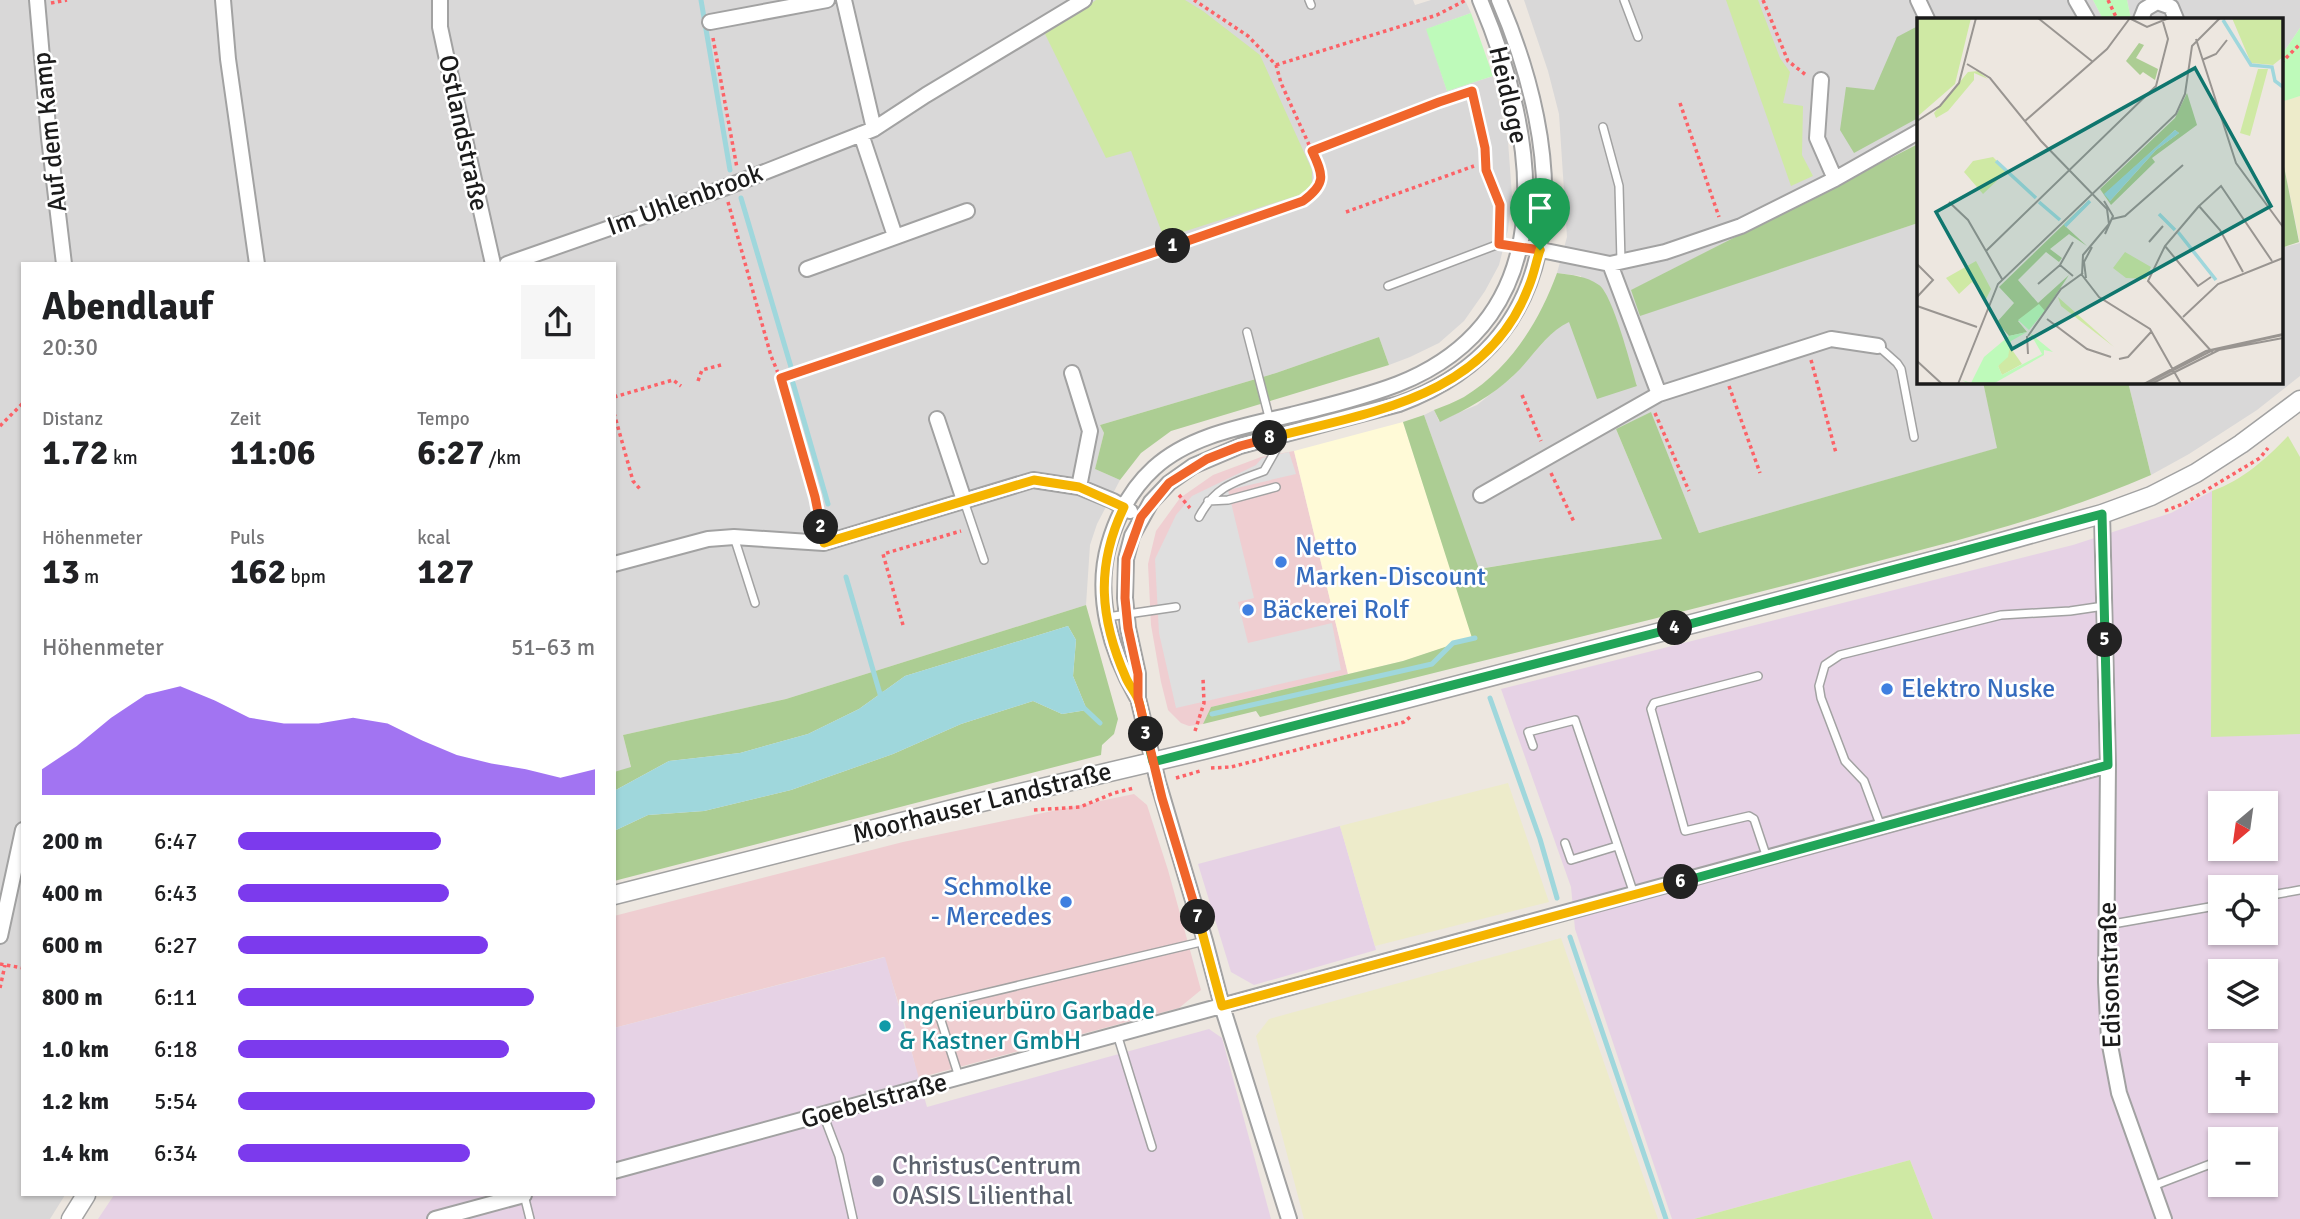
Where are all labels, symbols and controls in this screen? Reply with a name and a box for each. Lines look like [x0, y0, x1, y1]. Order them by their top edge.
inset map [1917, 18, 2282, 383]
street label: Heidloge [1481, 43, 1535, 147]
street label: Auf dem Kamp [26, 50, 74, 214]
street label: Ostlandstraße [431, 52, 495, 214]
street label: Im Uhlenbrook [603, 157, 767, 243]
pin [1510, 178, 1570, 250]
icon: arrive [1521, 189, 1559, 227]
pin: 1 [1156, 229, 1190, 264]
text: 1 [1167, 233, 1178, 257]
text: Abendlauf [42, 283, 213, 330]
button: share [521, 285, 595, 359]
text: 20:30 [42, 333, 98, 362]
text: Distanz [42, 407, 103, 431]
text: Zeit [230, 407, 261, 431]
text: Tempo [417, 407, 470, 431]
pin: 8 [1252, 420, 1288, 456]
text: 8 [1264, 425, 1275, 449]
text: 1.72 [42, 431, 109, 474]
text: 11:06 [230, 431, 316, 474]
text: 6:27 [417, 431, 484, 474]
text: km [109, 446, 138, 470]
text: /km [484, 446, 521, 470]
pin: 2 [804, 510, 838, 544]
text: 2 [815, 514, 826, 538]
text: Höhenmeter [42, 526, 143, 550]
text: Puls [230, 526, 264, 550]
text: kcal [417, 526, 451, 550]
place label: Netto Marken-Discount [1295, 531, 1486, 593]
text: 13 [42, 550, 80, 593]
text: 162 [230, 550, 286, 593]
text: 127 [417, 550, 474, 593]
marker: Netto Marken-Discount [1273, 554, 1289, 570]
text: m [80, 565, 99, 589]
text: bpm [286, 565, 326, 589]
place label: Bäckerei Rolf [1262, 594, 1410, 626]
marker: Bäckerei Rolf [1240, 602, 1256, 618]
pin: 4 [1658, 610, 1692, 646]
text: 4 [1669, 615, 1680, 639]
pin: 5 [2088, 622, 2122, 658]
text: 5 [2099, 627, 2110, 651]
text: Höhenmeter [42, 633, 164, 662]
text: 51–63 m [511, 633, 595, 662]
place label: Elektro Nuske [1901, 673, 2055, 705]
marker: Elektro Nuske [1879, 681, 1895, 697]
pin: 3 [1128, 716, 1164, 752]
text: 3 [1140, 721, 1151, 745]
street label: Moorhauser Landstraße [849, 755, 1115, 851]
north arrow [2208, 791, 2278, 861]
map controls [2208, 791, 2278, 1197]
text: 200 m [42, 827, 103, 856]
text: 6:47 [154, 827, 197, 856]
pin: 6 [1664, 864, 1698, 900]
text: 6 [1675, 869, 1686, 893]
place label: Schmolke - Mercedes [931, 871, 1052, 933]
button: locate [2208, 875, 2278, 945]
text: 400 m [42, 879, 103, 908]
text: 6:43 [154, 879, 197, 908]
marker: Schmolke - Mercedes [1058, 894, 1074, 910]
pin: 7 [1180, 900, 1216, 934]
street label: Edisonstraße [2091, 901, 2129, 1049]
text: 7 [1192, 904, 1203, 928]
text: 600 m [42, 931, 103, 960]
text: 6:27 [154, 931, 197, 960]
button: layers [2208, 959, 2278, 1029]
text: 800 m [42, 983, 103, 1012]
text: 6:11 [154, 983, 197, 1012]
place label: Ingenieurbüro Garbade & Kastner GmbH [899, 995, 1155, 1057]
marker: Ingenieurbüro Garbade & Kastner GmbH [877, 1018, 893, 1034]
text: 1.0 km [42, 1035, 109, 1064]
text: 6:18 [154, 1035, 197, 1064]
button: + [2208, 1043, 2278, 1113]
street label: Goebelstraße [797, 1066, 951, 1136]
text: 1.2 km [42, 1087, 109, 1116]
text: 5:54 [154, 1087, 197, 1116]
button: − [2208, 1127, 2278, 1197]
text: 1.4 km [42, 1139, 109, 1168]
text: 6:34 [154, 1139, 197, 1168]
place label: ChristusCentrum OASIS Lilienthal [892, 1150, 1081, 1212]
marker: ChristusCentrum OASIS Lilienthal [870, 1173, 886, 1189]

